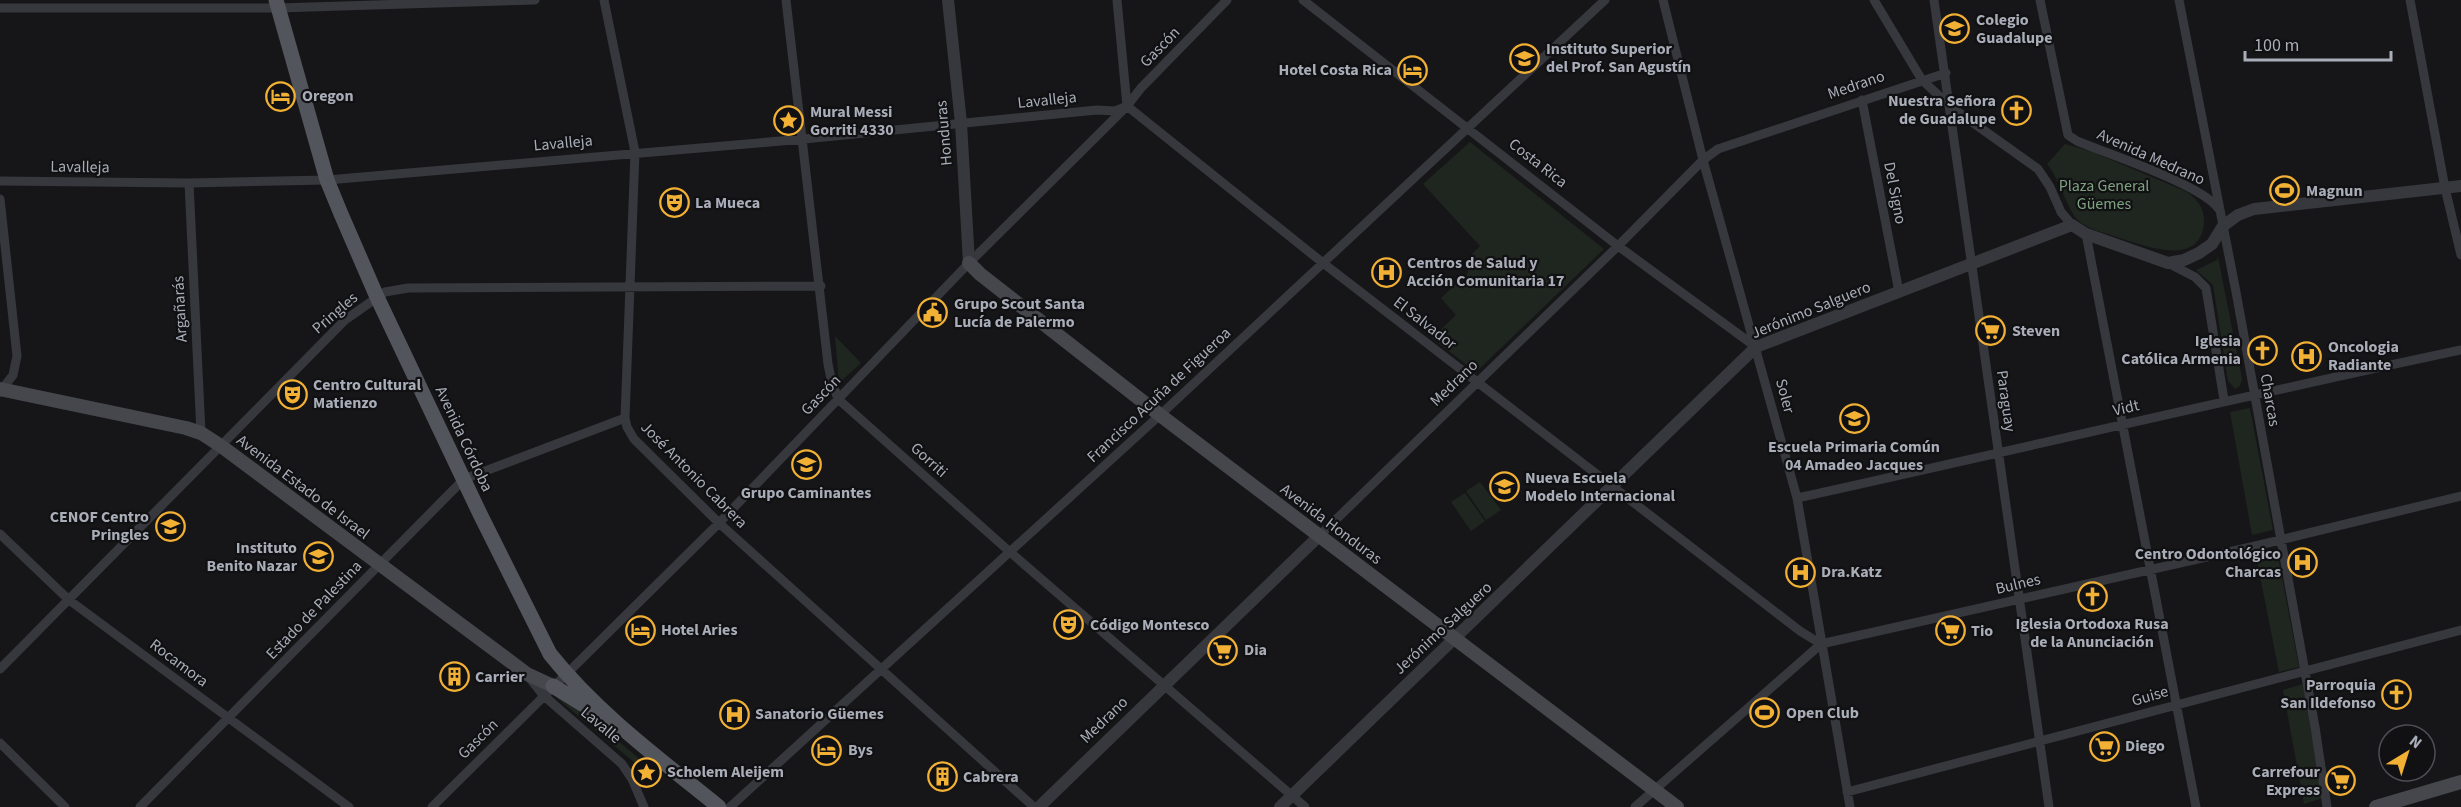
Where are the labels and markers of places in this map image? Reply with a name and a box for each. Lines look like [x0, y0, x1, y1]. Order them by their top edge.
place label: Colegio Guadalupe [1976, 9, 2052, 49]
school or university icon: Colegio Guadalupe [1939, 13, 1971, 45]
place label: Instituto Superior del Prof. San Agustín [1546, 38, 1691, 78]
school or university icon: Instituto Superior del Prof. San Agustín [1509, 42, 1541, 74]
hotel icon: Hotel Costa Rica [1397, 54, 1429, 86]
place label: Hotel Costa Rica [1279, 59, 1392, 81]
hotel icon: Oregon [265, 80, 297, 112]
place label: Oregon [302, 85, 354, 107]
place label: Nuestra Señora de Guadalupe [1888, 90, 1996, 130]
church icon: Nuestra Señora de Guadalupe [2001, 94, 2033, 126]
place label: Mural Messi Gorriti 4330 [810, 101, 894, 141]
place icon: Mural Messi Gorriti 4330 [773, 105, 805, 137]
sports icon: Magnun [2269, 175, 2301, 207]
place label: Magnun [2306, 180, 2363, 202]
theatre icon: La Mueca [658, 187, 690, 219]
place label: La Mueca [695, 192, 760, 214]
place label: Centros de Salud y Acción Comunitaria 17 [1406, 252, 1564, 292]
hospital icon: Centros de Salud y Acción Comunitaria 17 [1370, 256, 1402, 288]
place label: Grupo Scout Santa Lucía de Palermo [954, 293, 1085, 333]
public building icon: Grupo Scout Santa Lucía de Palermo [917, 297, 949, 329]
supermarket icon: Steven [1975, 315, 2007, 347]
place label: Steven [2012, 320, 2060, 342]
place label: Iglesia Católica Armenia [2121, 330, 2241, 370]
church icon: Iglesia Católica Armenia [2246, 334, 2278, 366]
place label: Oncologia Radiante [2328, 336, 2399, 376]
hospital icon: Oncologia Radiante [2291, 340, 2323, 372]
place label: Centro Cultural Matienzo [313, 374, 422, 414]
theatre icon: Centro Cultural Matienzo [276, 378, 308, 410]
school or university icon: Escuela Primaria Común 04 Amadeo Jacques [1838, 403, 1870, 435]
place label: Escuela Primaria Común 04 Amadeo Jacques [1768, 436, 1940, 476]
school or university icon: Grupo Caminantes [790, 449, 822, 481]
place label: Nueva Escuela Modelo Internacional [1525, 467, 1676, 507]
school or university icon: Nueva Escuela Modelo Internacional [1488, 471, 1520, 503]
place label: Grupo Caminantes [741, 482, 871, 504]
place label: CENOF Centro Pringles [50, 506, 149, 546]
school or university icon: CENOF Centro Pringles [154, 510, 186, 542]
place label: Instituto Benito Nazar [207, 537, 298, 577]
school or university icon: Instituto Benito Nazar [302, 541, 334, 573]
place label: Centro Odontológico Charcas [2135, 543, 2281, 583]
hospital icon: Centro Odontológico Charcas [2286, 547, 2318, 579]
hospital icon: Dra.Katz [1784, 556, 1816, 588]
place label: Dra.Katz [1821, 561, 1882, 583]
church icon: Iglesia Ortodoxa Rusa de la Anunciación [2076, 580, 2108, 612]
theatre icon: Código Montesco [1053, 609, 1085, 641]
place label: Iglesia Ortodoxa Rusa de la Anunciación [2015, 613, 2169, 653]
hotel icon: Hotel Aries [624, 614, 656, 646]
place label: Código Montesco [1090, 614, 1210, 636]
supermarket icon: Tio [1934, 615, 1966, 647]
place label: Hotel Aries [661, 619, 737, 641]
place label: Tio [1971, 620, 1993, 642]
supermarket icon: Dia [1207, 634, 1239, 666]
place label: Dia [1244, 639, 1267, 661]
building icon: Carrier [438, 661, 470, 693]
place label: Carrier [475, 666, 525, 688]
place label: Parroquia San Ildefonso [2280, 674, 2376, 714]
church icon: Parroquia San Ildefonso [2381, 678, 2413, 710]
sports icon: Open Club [1749, 697, 1781, 729]
hospital icon: Sanatorio Güemes [718, 698, 750, 730]
place label: Open Club [1786, 702, 1859, 724]
place label: Sanatorio Güemes [755, 703, 884, 725]
supermarket icon: Diego [2088, 730, 2120, 762]
hotel icon: Bys [811, 734, 843, 766]
place label: Diego [2125, 735, 2165, 757]
place label: Bys [848, 739, 873, 761]
place icon: Scholem Aleijem [630, 756, 662, 788]
place label: Scholem Aleijem [667, 761, 784, 783]
building icon: Cabrera [926, 761, 958, 793]
place label: Carrefour Express [2252, 761, 2321, 801]
supermarket icon: Carrefour Express [2325, 765, 2357, 797]
place label: Cabrera [963, 766, 1019, 788]

